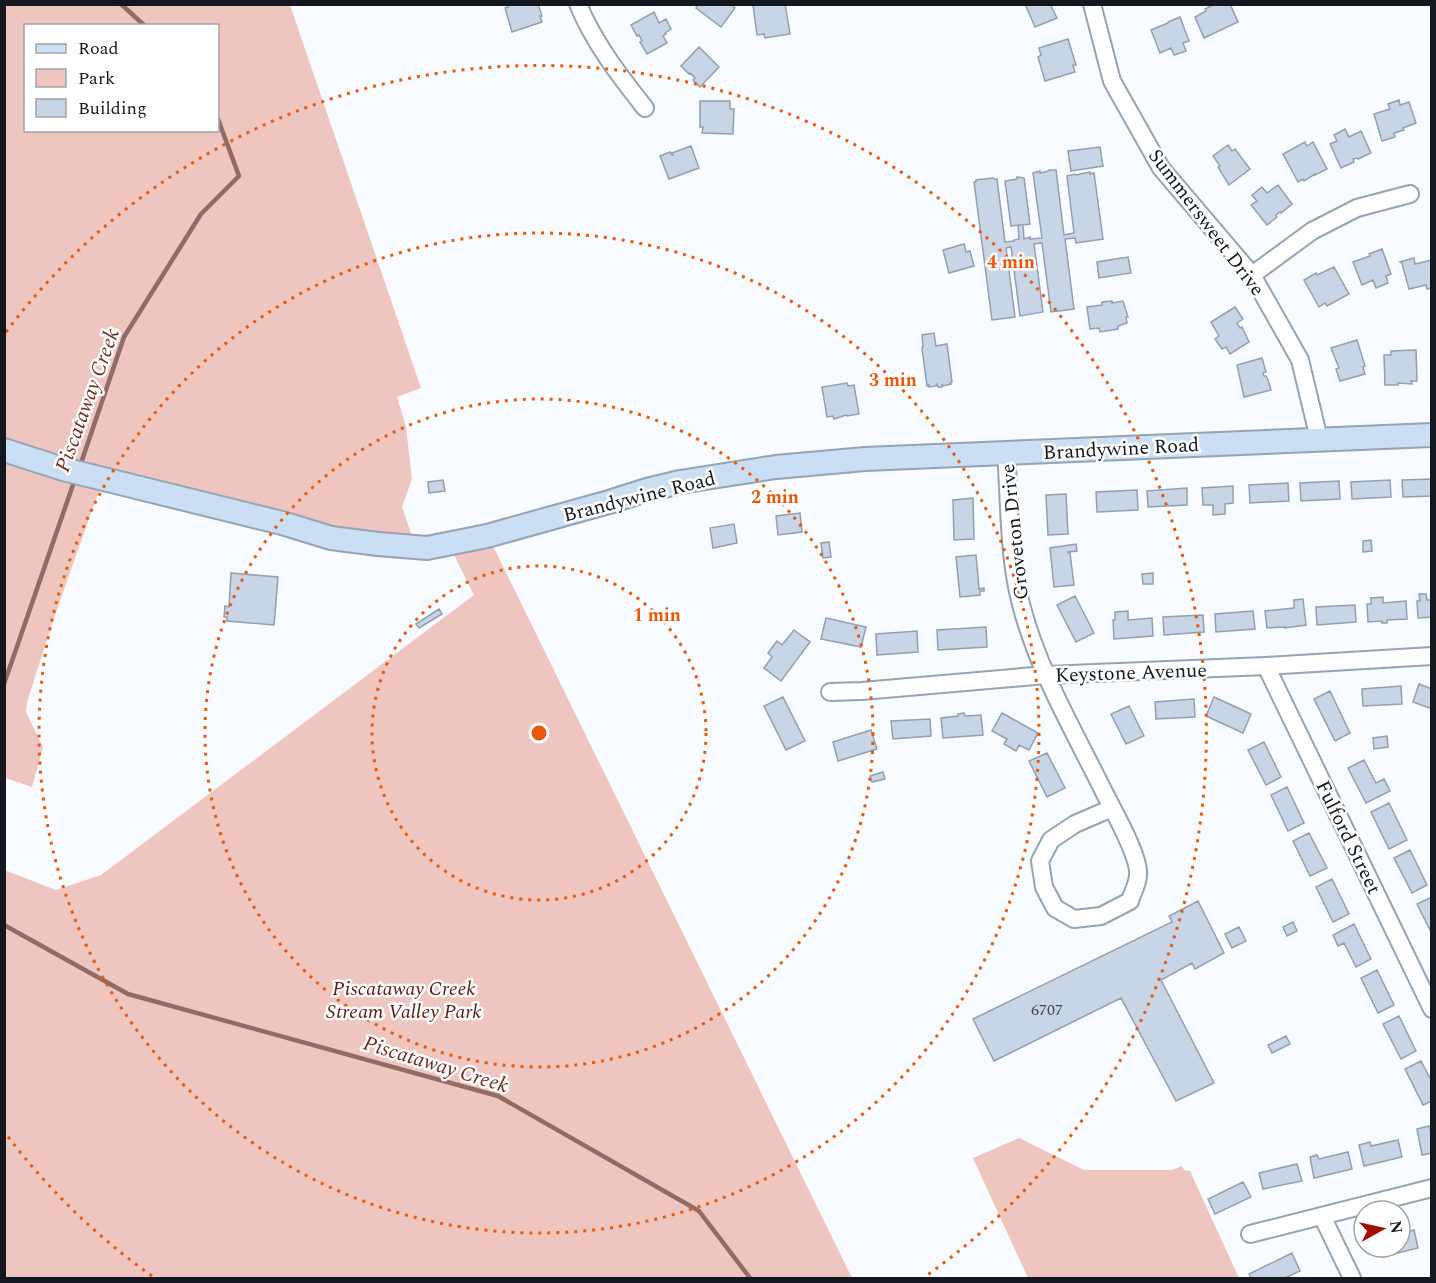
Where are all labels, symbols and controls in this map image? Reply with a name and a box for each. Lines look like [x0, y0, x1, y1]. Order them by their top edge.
legend [24, 24, 219, 132]
text: Road [78, 35, 119, 62]
text: Park [78, 65, 115, 92]
text: Building [78, 95, 147, 122]
street label: Summersweet Drive [1141, 143, 1272, 303]
text: 4 min [987, 249, 1035, 276]
water label: Piscataway Creek [47, 324, 129, 477]
text: 3 min [869, 367, 917, 394]
street label: Brandywine Road [1042, 430, 1200, 468]
street label: Groveton Drive [993, 462, 1037, 602]
street label: Brandywine Road [560, 464, 719, 530]
text: 2 min [751, 484, 799, 511]
text: 1 min [633, 602, 681, 629]
street label: Keystone Avenue [1055, 655, 1207, 691]
centre of rings [529, 723, 549, 743]
street label: Fulford Street [1308, 775, 1389, 899]
park label: Piscataway Creek Stream Valley Park [326, 974, 482, 1027]
house number: 6707 [1031, 998, 1063, 1022]
water label: Piscataway Creek [359, 1028, 513, 1102]
north arrow [1352, 1199, 1412, 1259]
text: N [1383, 1219, 1409, 1235]

